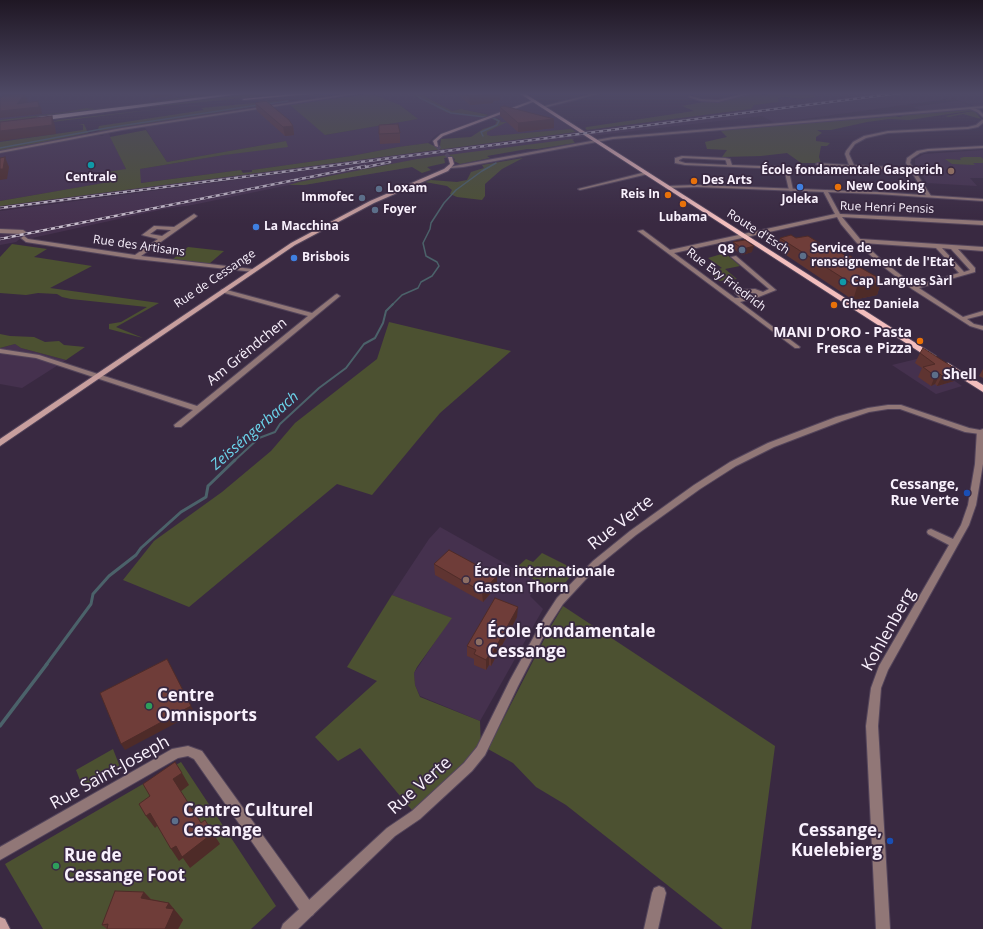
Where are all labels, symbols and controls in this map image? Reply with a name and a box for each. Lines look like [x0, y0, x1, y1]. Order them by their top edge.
marker: Centrale [86, 160, 96, 170]
place label: École fondamentale Gasperich [761, 164, 943, 178]
marker: École fondamentale Gasperich [946, 166, 956, 176]
place label: Centrale [65, 171, 117, 185]
place label: Des Arts [702, 174, 752, 188]
marker: Des Arts [689, 176, 699, 186]
place label: New Cooking [846, 180, 925, 194]
place label: Loxam [387, 182, 427, 196]
marker: Joleka [795, 182, 805, 192]
marker: New Cooking [833, 182, 843, 192]
marker: Loxam [374, 184, 384, 194]
place label: Reis In [620, 188, 660, 202]
marker: Reis In [663, 190, 673, 200]
place label: Immofec [301, 191, 354, 205]
marker: Immofec [357, 193, 367, 203]
place label: Joleka [782, 193, 818, 207]
marker: Lubama [678, 199, 688, 209]
street label: Rue Henri Pensis [840, 199, 934, 217]
place label: Foyer [383, 203, 416, 217]
marker: Foyer [370, 205, 380, 215]
street label: Route d'Esch [724, 206, 792, 258]
place label: Lubama [659, 211, 707, 225]
place label: La Macchina [264, 220, 339, 234]
marker: La Macchina [251, 222, 261, 232]
street label: Rue des Artisans [92, 232, 186, 260]
place label: Service de renseignement de l'Etat [811, 242, 954, 270]
place label: Q8 [718, 243, 734, 257]
street label: Rue Evy Friedrich [683, 245, 769, 315]
marker: Q8 [737, 245, 747, 255]
street label: Rue de Cessange [172, 247, 258, 311]
place label: Brisbois [302, 251, 350, 265]
marker: Service de renseignement de l'Etat [798, 251, 808, 261]
marker: Brisbois [289, 253, 299, 263]
place label: Cap Langues Sàrl [851, 275, 952, 289]
marker: Cap Langues Sàrl [838, 277, 848, 287]
place label: Chez Daniela [842, 298, 919, 312]
marker: Chez Daniela [829, 300, 839, 310]
street label: Am Grëndchen [204, 315, 290, 389]
place label: MANI D'ORO - Pasta Fresca e Pizza [773, 325, 912, 358]
marker: MANI D'ORO - Pasta Fresca e Pizza [915, 336, 925, 346]
place label: Shell [943, 367, 977, 383]
marker: Shell [930, 370, 940, 380]
water label: Zeisséngerbaach [207, 388, 303, 474]
place label: Cessange, Rue Verte [890, 477, 959, 510]
marker: Cessange, Rue Verte [962, 488, 972, 498]
street label: Rue Verte [584, 491, 658, 555]
place label: École internationale Gaston Thorn [474, 564, 615, 596]
marker: École internationale Gaston Thorn [461, 575, 471, 585]
street label: Kohlenberg [858, 585, 920, 675]
place label: École fondamentale Cessange [487, 622, 656, 662]
marker: École fondamentale Cessange [474, 637, 484, 647]
place label: Centre Omnisports [157, 686, 257, 726]
marker: Centre Omnisports [144, 701, 154, 711]
street label: Rue Saint-Joseph [47, 732, 173, 814]
street label: Rue Verte [384, 753, 456, 819]
place label: Centre Culturel Cessange [183, 801, 313, 841]
marker: Centre Culturel Cessange [170, 816, 180, 826]
place label: Cessange, Kuelebierg [791, 821, 882, 861]
marker: Cessange, Kuelebierg [885, 836, 895, 846]
place label: Rue de Cessange Foot [64, 846, 185, 886]
marker: Rue de Cessange Foot [51, 861, 61, 871]

